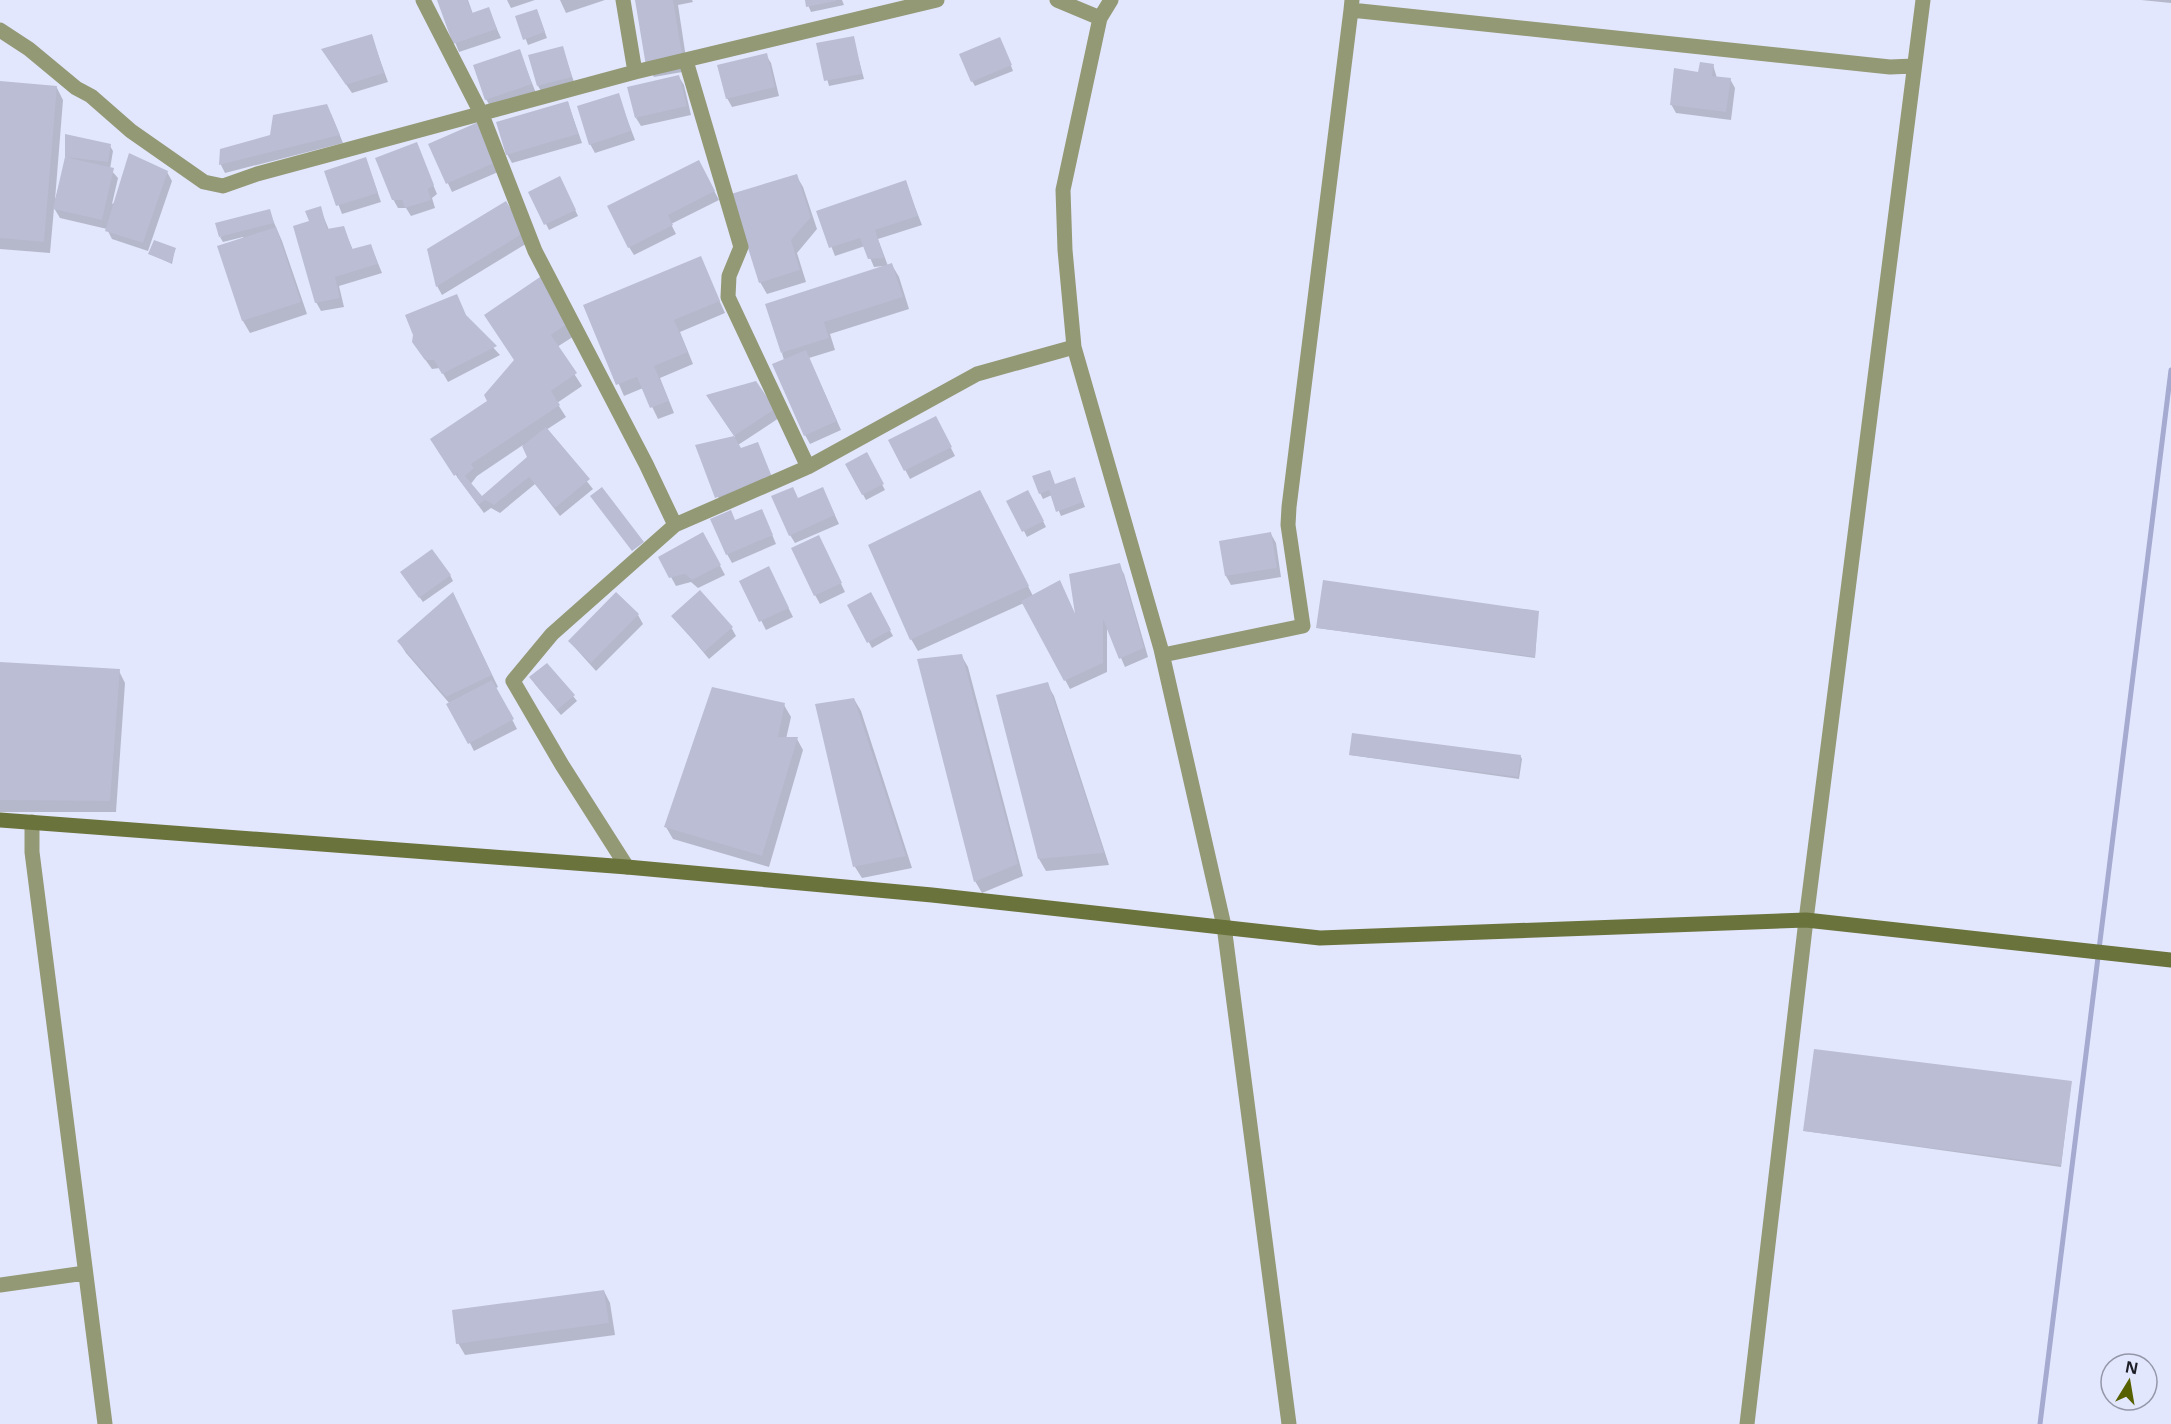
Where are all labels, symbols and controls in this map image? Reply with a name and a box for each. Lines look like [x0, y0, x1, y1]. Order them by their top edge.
north arrow [2099, 1352, 2159, 1412]
text: N [2123, 1355, 2140, 1379]

